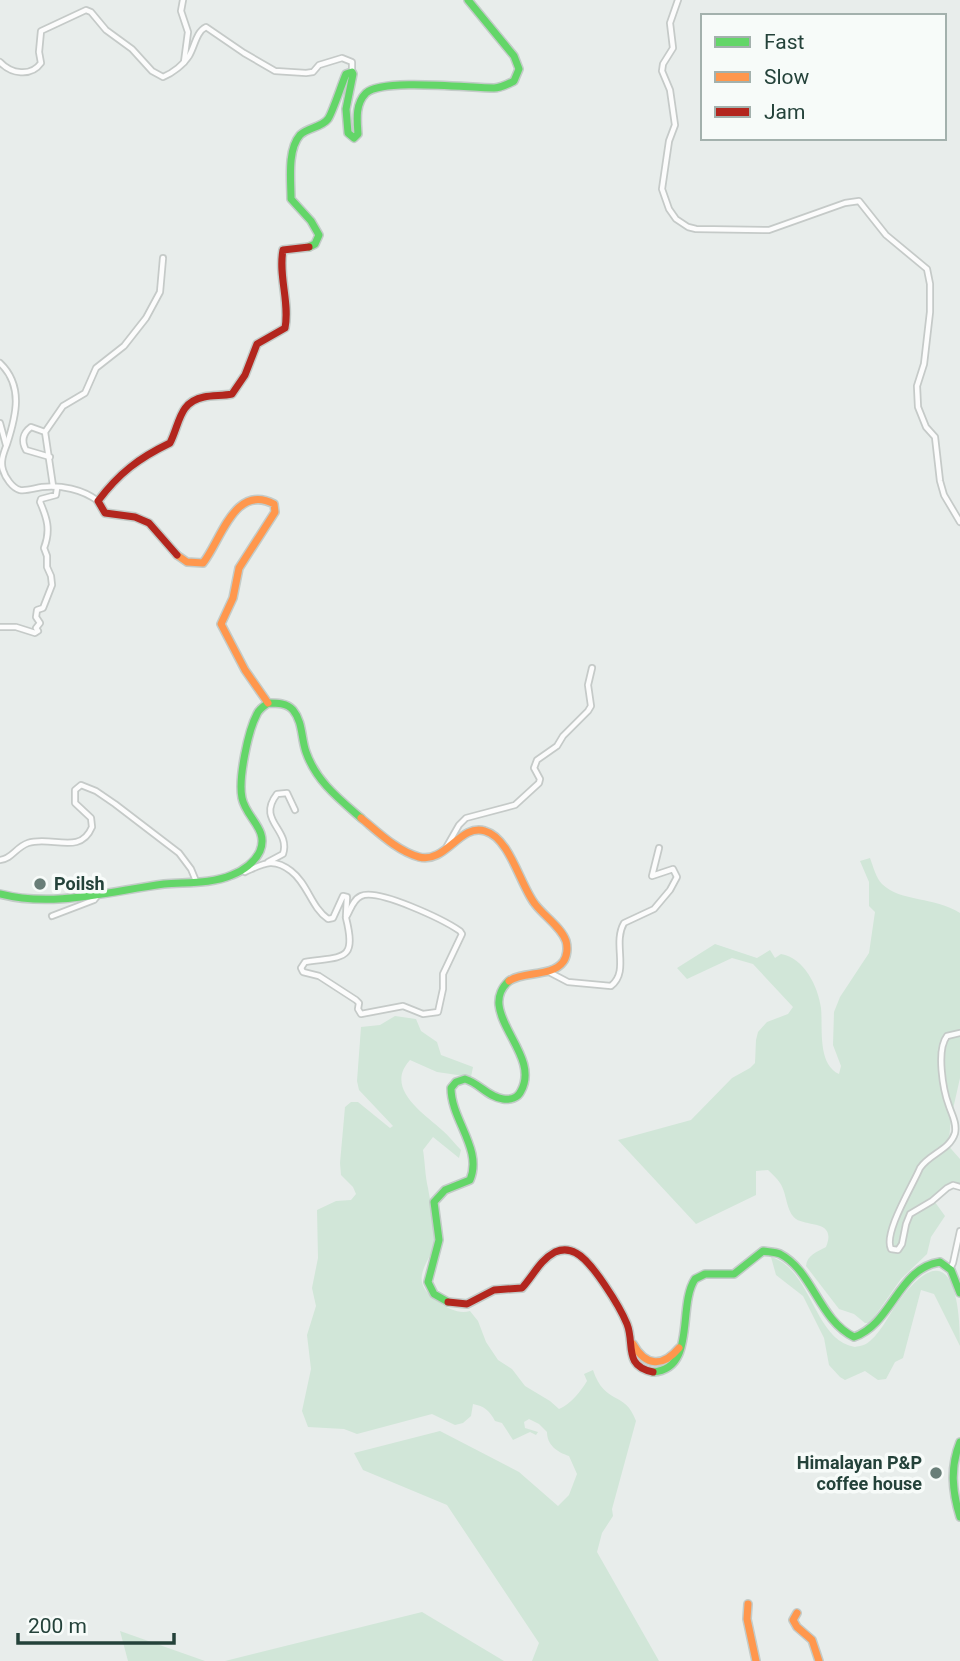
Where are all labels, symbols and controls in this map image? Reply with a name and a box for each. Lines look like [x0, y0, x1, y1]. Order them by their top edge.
legend [701, 14, 946, 140]
text: Fast [764, 30, 805, 54]
text: Slow [764, 65, 810, 89]
text: Jam [764, 100, 805, 124]
place label: Poilsh [54, 873, 105, 894]
marker: Poilsh [32, 876, 48, 892]
place label: Himalayan P&P coffee house [797, 1452, 922, 1494]
marker: Himalayan P&P coffee house [928, 1465, 944, 1481]
scale bar [18, 1602, 173, 1646]
text: 200 m [28, 1614, 87, 1638]

